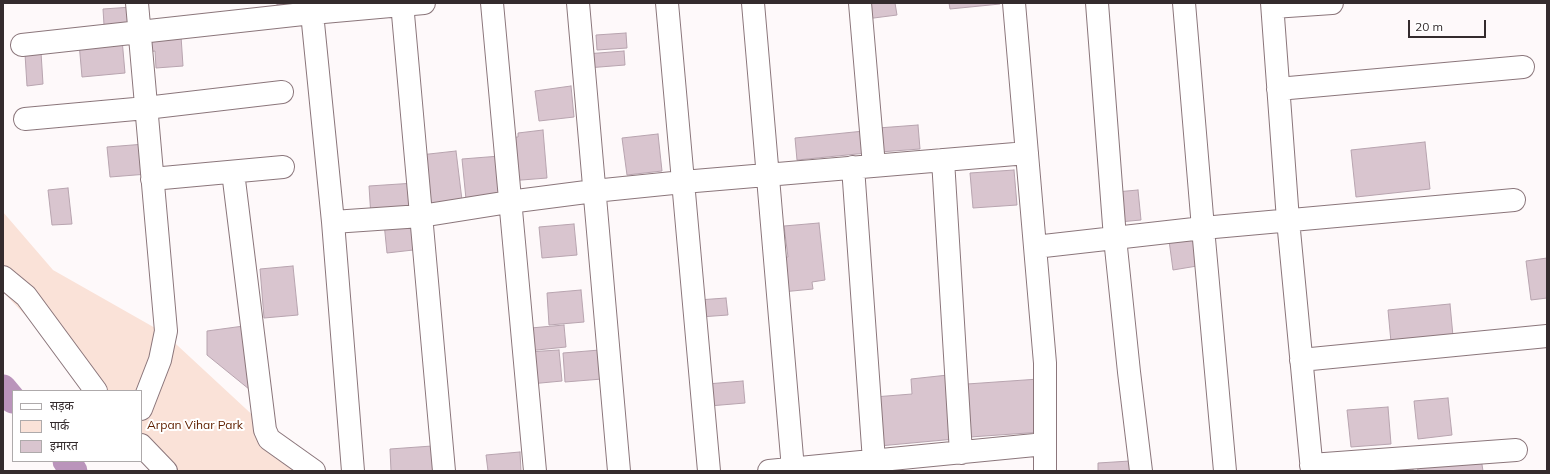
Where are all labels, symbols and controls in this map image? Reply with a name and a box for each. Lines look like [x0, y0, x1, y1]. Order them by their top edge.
scale bar [1410, 12, 1488, 38]
text: 20 m [1415, 19, 1443, 34]
legend [12, 390, 142, 462]
text: सड़क [50, 398, 74, 413]
text: पार्क [50, 418, 69, 433]
park label: Arpan Vihar Park [147, 418, 243, 432]
text: इमारत [50, 438, 78, 453]

